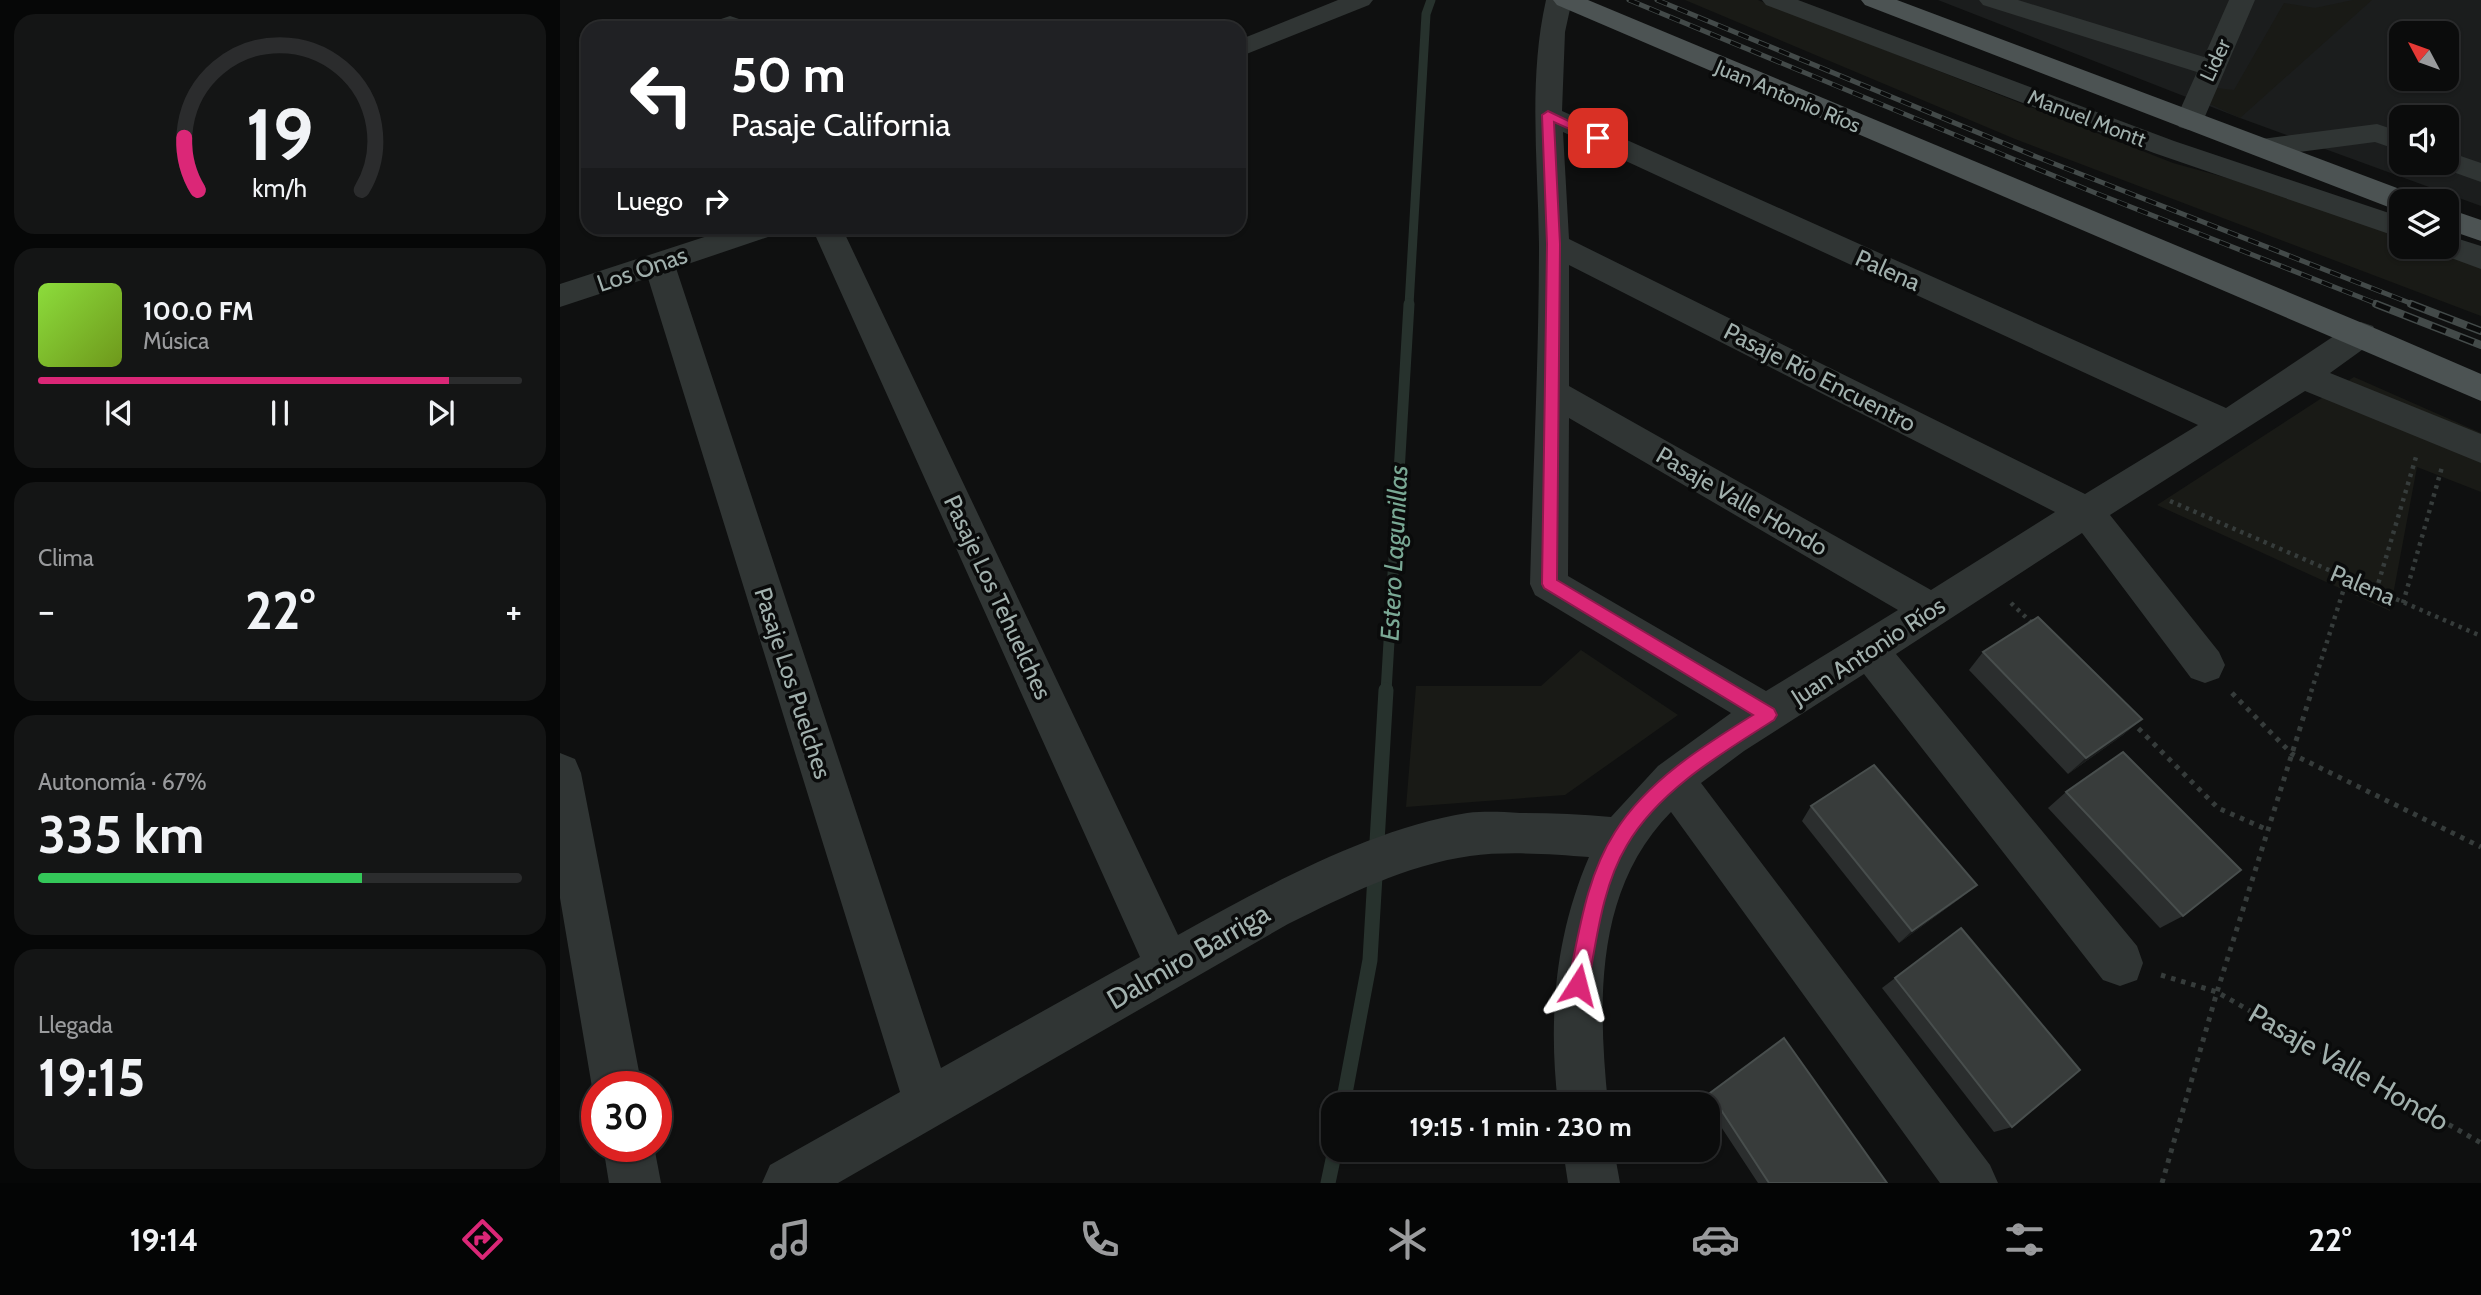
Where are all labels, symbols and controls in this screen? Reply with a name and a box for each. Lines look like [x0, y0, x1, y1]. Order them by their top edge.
north arrow [2389, 21, 2459, 91]
map controls [2389, 21, 2459, 259]
street label: Lider [2194, 34, 2236, 85]
text: 50 m [731, 45, 846, 104]
icon: left [616, 49, 707, 140]
street label: Juan Antonio Ríos [1711, 54, 1865, 138]
street label: Manuel Montt [2025, 84, 2149, 152]
text: 19 [246, 90, 314, 178]
text: Pasaje California [731, 105, 951, 144]
button: sound [2389, 105, 2459, 175]
pin [1568, 108, 1628, 168]
icon: arrive [1579, 119, 1617, 157]
text: km/h [253, 173, 307, 203]
icon: right [697, 182, 735, 220]
text: Luego [616, 185, 683, 217]
button: layers [2389, 189, 2459, 259]
street label: Los Onas [593, 240, 691, 298]
street label: Palena [1851, 243, 1925, 297]
text: 100.0 FM [143, 295, 254, 327]
street label: Pasaje Río Encuentro [1719, 316, 1921, 438]
text: Música [143, 327, 209, 355]
icon: previous [100, 394, 138, 432]
icon: pause [261, 394, 299, 432]
icon: next [422, 394, 460, 432]
street label: Pasaje Valle Hondo [1651, 440, 1833, 562]
water label: Estero Lagunillas [1373, 464, 1415, 642]
street label: Pasaje Los Tehuelches [938, 490, 1058, 704]
text: Clima [38, 544, 94, 572]
street label: Palena [2326, 558, 2400, 612]
text: 22° [245, 579, 315, 642]
street label: Pasaje Los Puelches [748, 584, 838, 782]
text: − [38, 587, 55, 634]
text: + [505, 587, 522, 634]
street label: Juan Antonio Ríos [1785, 590, 1950, 712]
text: Autonomía · 67% [38, 768, 207, 796]
text: 335 km [38, 803, 204, 866]
street label: Dalmiro Barriga [1101, 895, 1276, 1016]
position arrow [1541, 948, 1615, 1022]
street label: Pasaje Valle Hondo [2243, 996, 2455, 1138]
text: Llegada [38, 1011, 113, 1039]
text: 19:15 [38, 1046, 145, 1109]
speed limit sign: 30 [581, 1071, 672, 1162]
text: 19:15 · 1 min · 230 m [1409, 1111, 1632, 1143]
icon: directions [458, 1215, 507, 1264]
icon: music [766, 1215, 815, 1264]
icon: phone [1075, 1215, 1124, 1264]
icon: climate [1383, 1215, 1432, 1264]
icon: car [1691, 1215, 1740, 1264]
icon: filters [2000, 1215, 2049, 1264]
text: 19:14 [130, 1220, 198, 1259]
text: 22° [2308, 1220, 2351, 1259]

